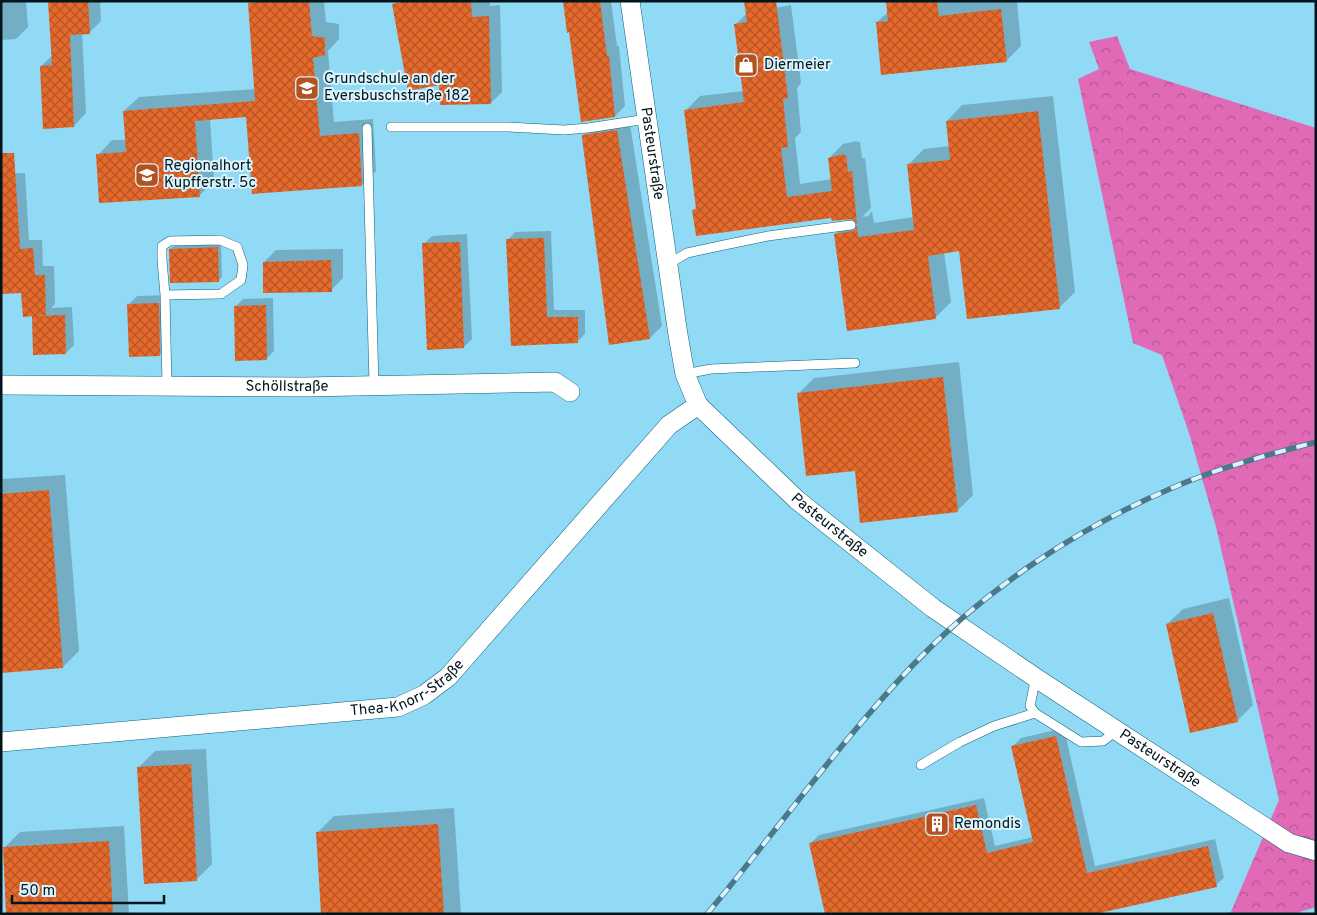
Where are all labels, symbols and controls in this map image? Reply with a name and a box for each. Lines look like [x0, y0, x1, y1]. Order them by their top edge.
shop icon: Diermeier [733, 52, 759, 78]
place label: Diermeier [764, 56, 831, 75]
place label: Grundschule an der Eversbuschstraße 182 [324, 70, 469, 106]
school or university icon: Grundschule an der Eversbuschstraße 182 [294, 75, 320, 101]
street label: Pasteurstraße [636, 106, 668, 201]
place label: Regionalhort Kupfferstr. 5c [164, 157, 256, 193]
school or university icon: Regionalhort Kupfferstr. 5c [134, 162, 160, 188]
street label: Schöllstraße [245, 377, 329, 397]
street label: Pasteurstraße [786, 489, 872, 562]
street label: Thea-Knorr-Straße [349, 656, 468, 721]
street label: Pasteurstraße [1116, 725, 1204, 792]
building icon: Remondis [924, 811, 950, 837]
place label: Remondis [954, 815, 1021, 834]
scale bar [12, 872, 165, 904]
text: 50 m [20, 882, 55, 901]

